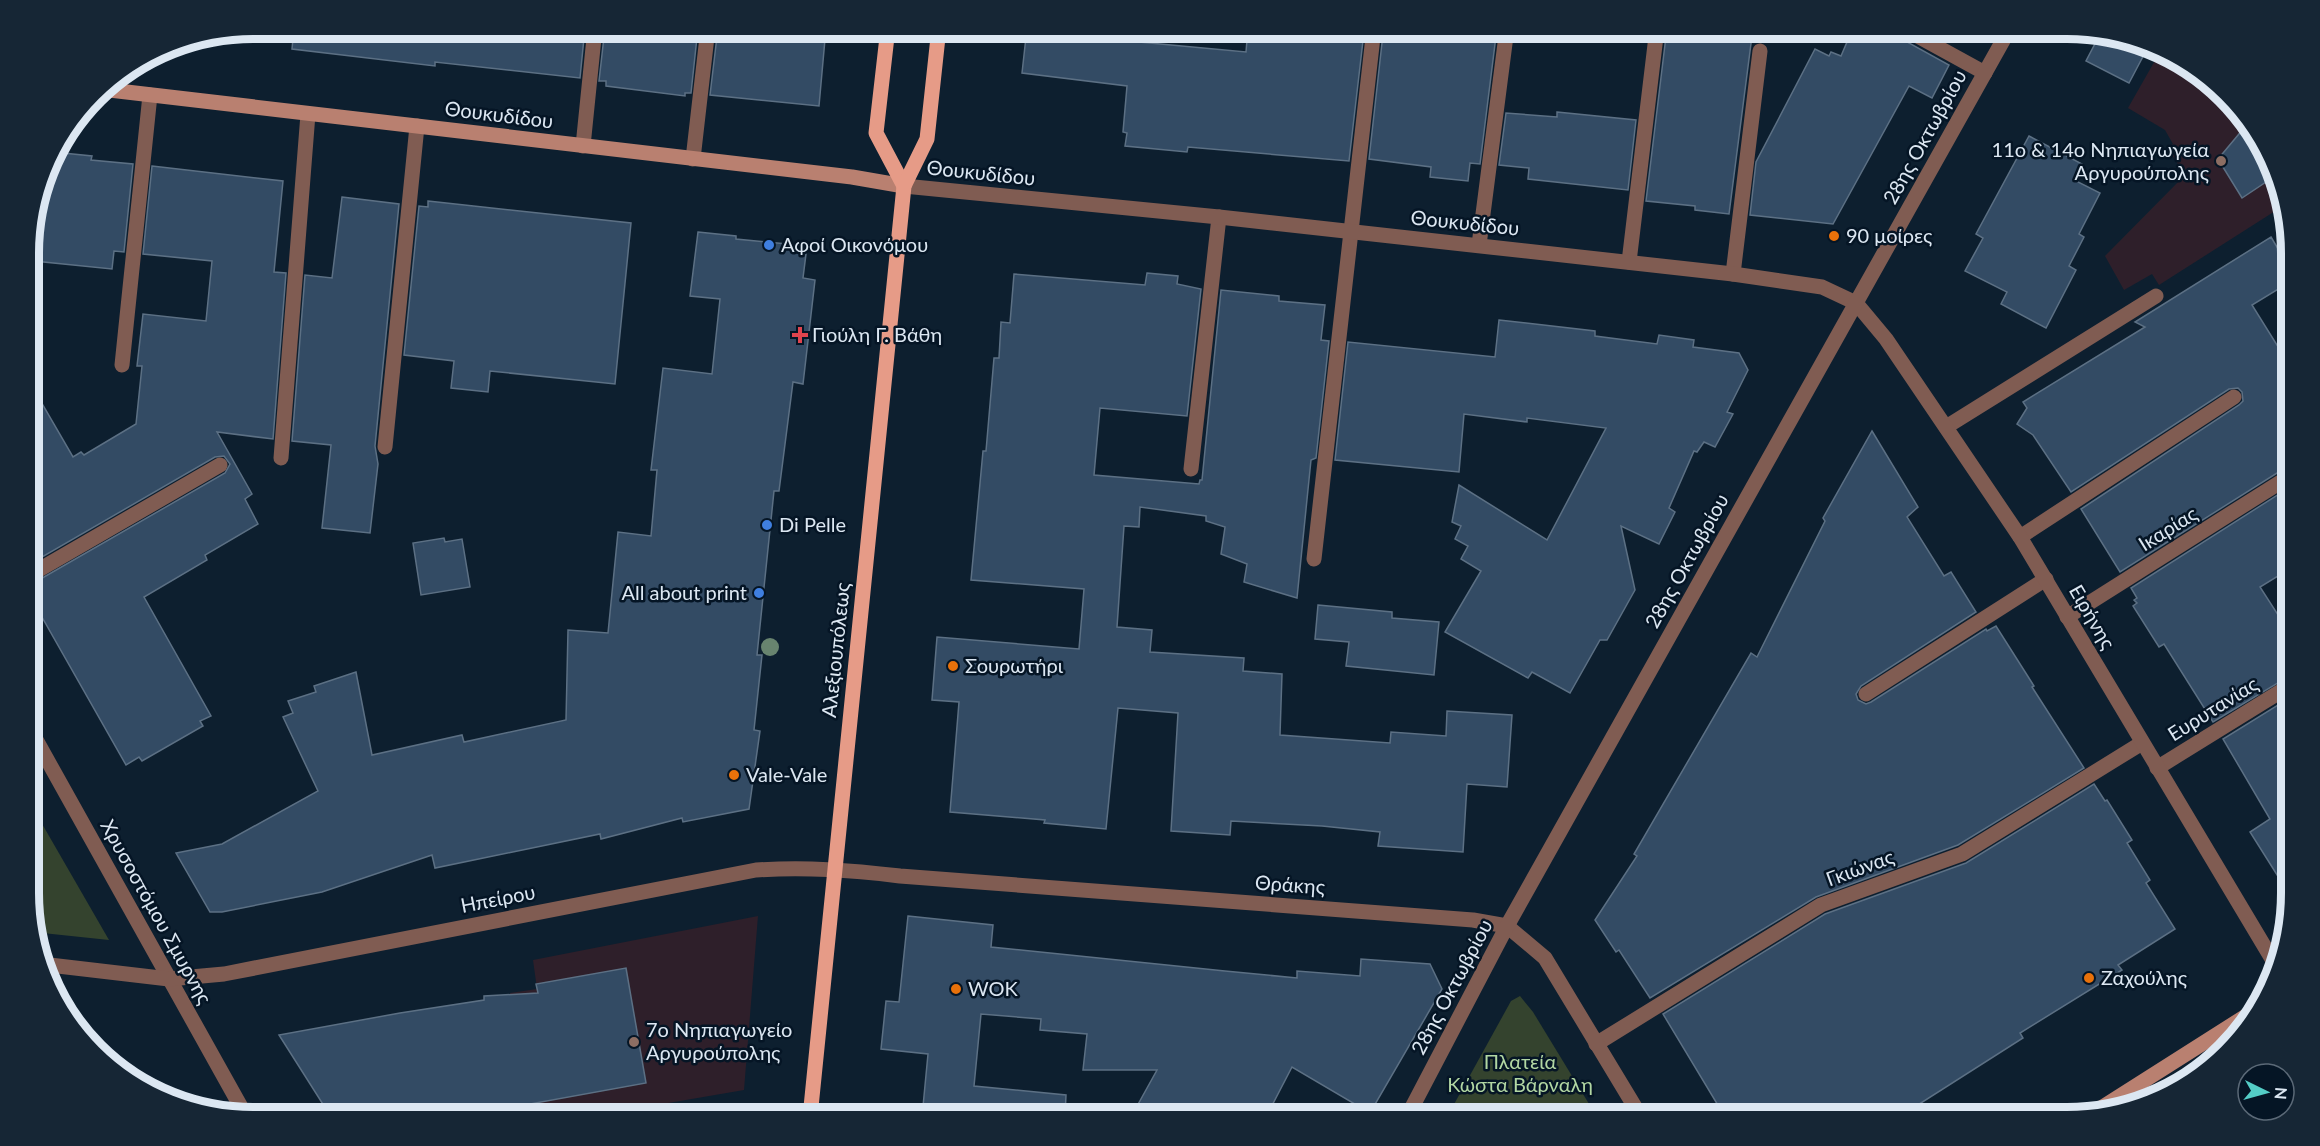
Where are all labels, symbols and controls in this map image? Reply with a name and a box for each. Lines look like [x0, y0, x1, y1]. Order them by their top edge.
street label: 28ης Οκτωβρίου [1877, 65, 1971, 208]
street label: Θουκυδίδου [443, 95, 555, 133]
place label: 11ο & 14ο Νηπιαγωγεία Αργυρούπολης [1992, 137, 2209, 184]
street label: Θουκυδίδου [926, 154, 1037, 190]
marker: 11ο & 14ο Νηπιαγωγεία Αργυρούπολης [2214, 154, 2228, 168]
street label: Θουκυδίδου [1410, 204, 1521, 240]
place label: 90 μοίρες [1846, 223, 1932, 247]
marker: 90 μοίρες [1827, 229, 1841, 243]
place label: Αφοί Οικονόμου [781, 232, 928, 256]
marker: Αφοί Οικονόμου [762, 238, 776, 252]
place label: Γιούλη Γ. Βάθη [812, 322, 942, 346]
marker: Γιούλη Γ. Βάθη [793, 328, 807, 342]
street label: 28ης Οκτωβρίου [1639, 489, 1733, 632]
street label: Ικαρίας [2134, 501, 2201, 555]
place label: Di Pelle [779, 512, 846, 536]
marker: Di Pelle [760, 518, 774, 532]
place label: All about print [622, 580, 747, 604]
street label: Ειρήνης [2065, 580, 2121, 653]
street label: Αλεξιουπόλεως [816, 581, 854, 719]
marker: All about print [752, 586, 766, 600]
place label: Σουρωτήρι [965, 653, 1064, 677]
marker: Σουρωτήρι [946, 659, 960, 673]
street label: Ευρυτανίας [2163, 671, 2262, 745]
place label: Vale-Vale [746, 762, 827, 786]
marker: Vale-Vale [727, 768, 741, 782]
street label: Χρυσοστόμου Σμυρνης [96, 815, 218, 1008]
street label: Γκιώνας [1822, 844, 1897, 890]
street label: Θράκης [1254, 870, 1326, 898]
street label: Ηπείρου [459, 879, 537, 917]
street label: 28ης Οκτωβρίου [1405, 915, 1497, 1058]
place label: Ζαχούλης [2101, 965, 2187, 989]
marker: Ζαχούλης [2082, 971, 2096, 985]
place label: WOK [968, 976, 1019, 1000]
marker: WOK [949, 982, 963, 996]
place label: 7ο Νηπιαγωγείο Αργυρούπολης [646, 1017, 792, 1064]
marker: 7ο Νηπιαγωγείο Αργυρούπολης [627, 1035, 641, 1049]
park label: Πλατεία Κώστα Βάρναλη [1447, 1049, 1593, 1096]
north arrow [2236, 1062, 2296, 1122]
text: N [2271, 1086, 2291, 1100]

